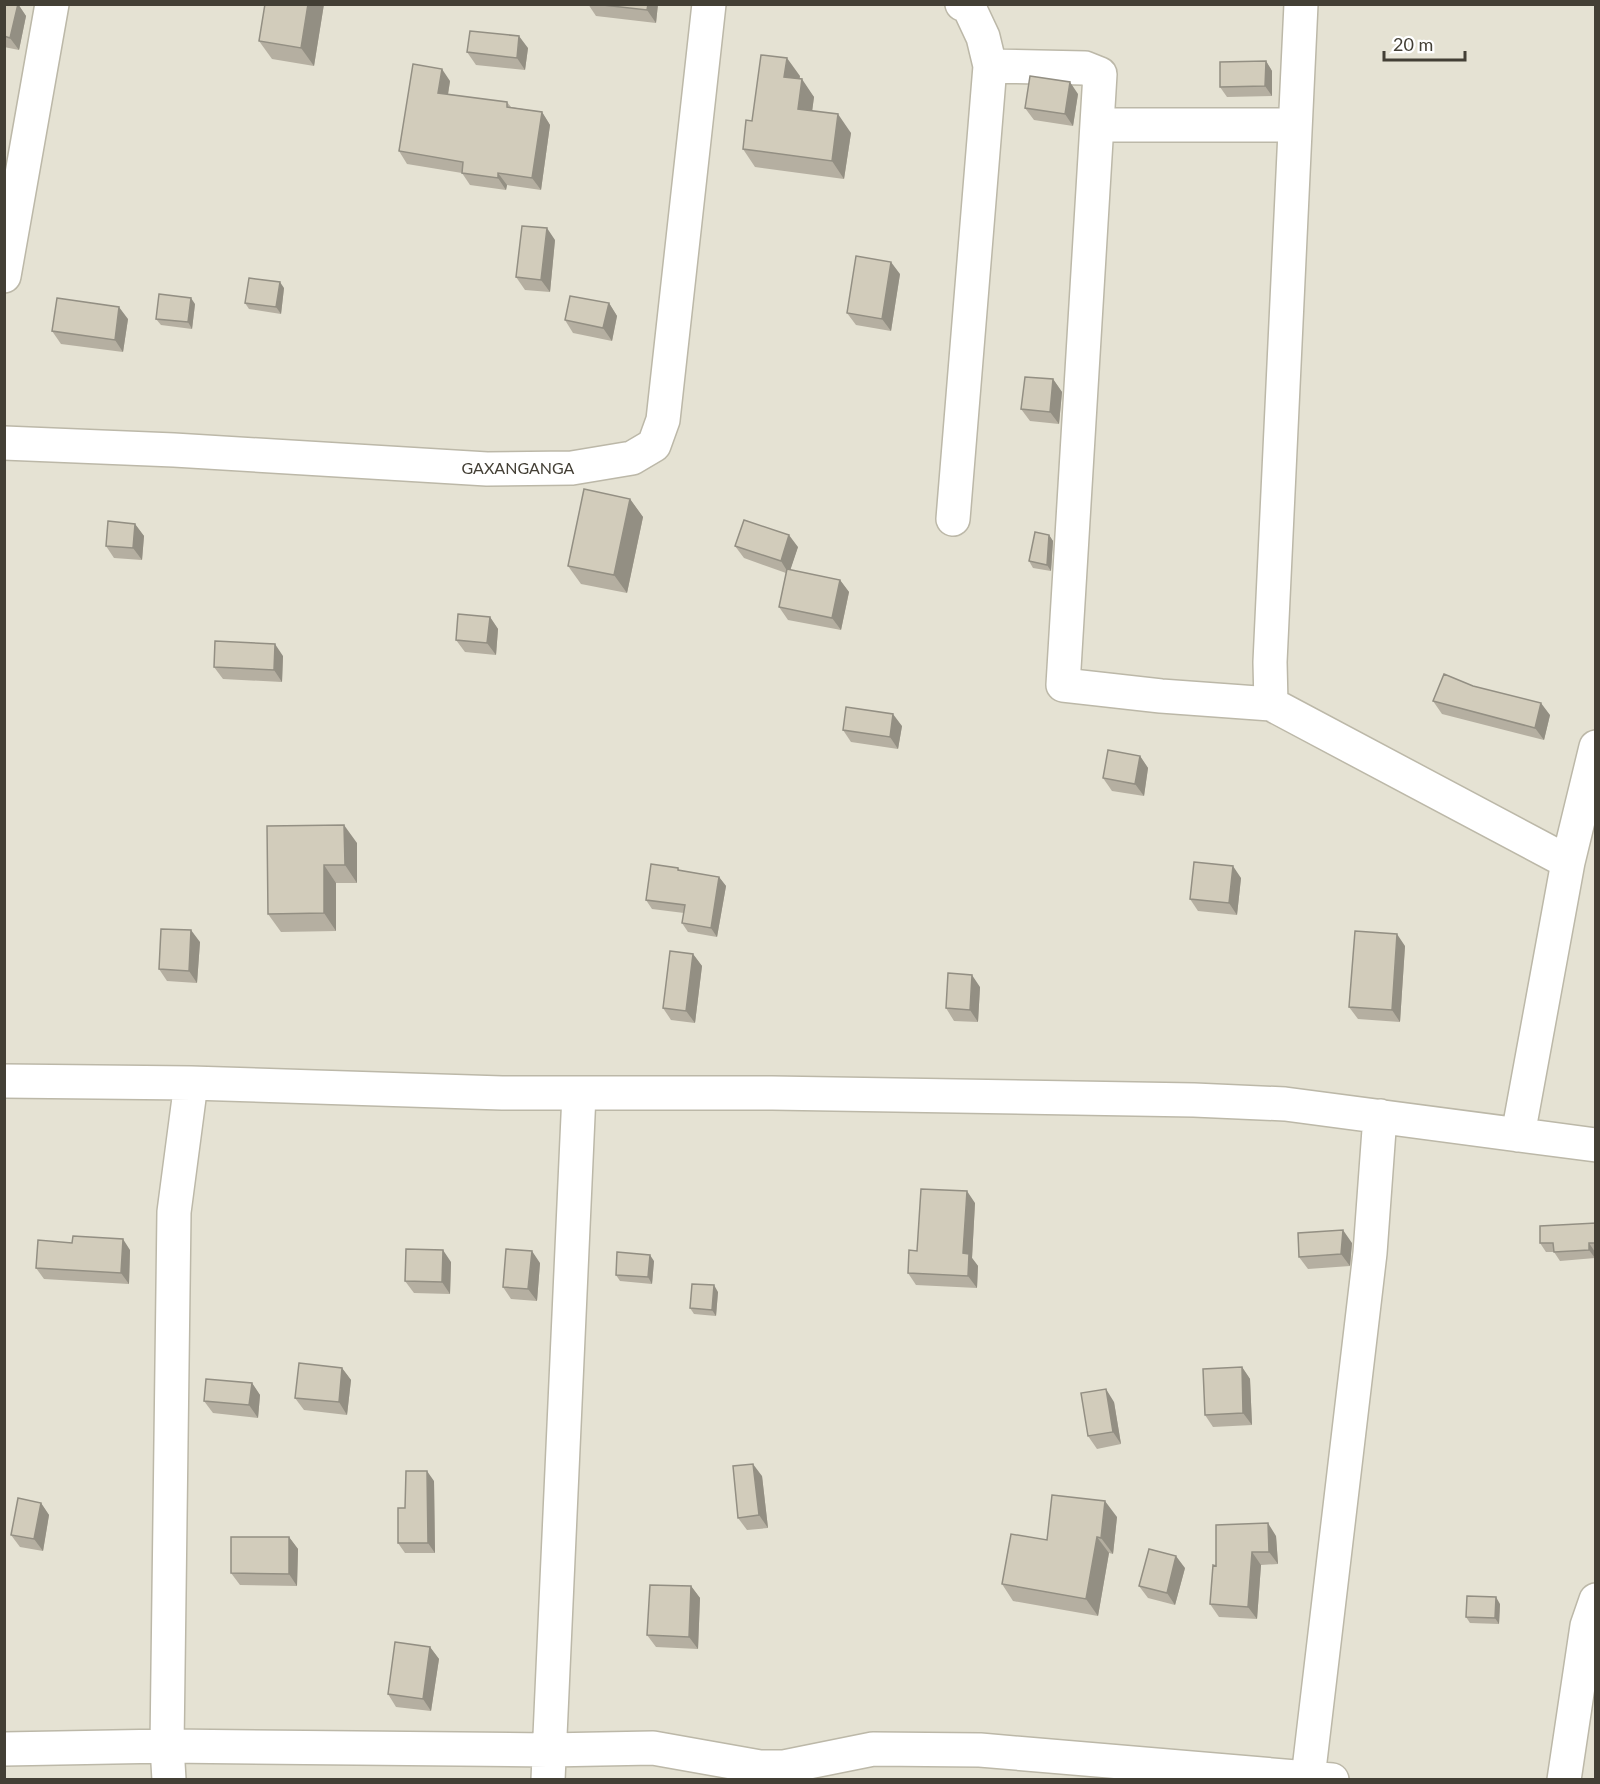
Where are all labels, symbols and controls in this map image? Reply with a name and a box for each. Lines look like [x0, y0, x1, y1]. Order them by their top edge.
scale bar [1384, 24, 1465, 62]
text: 20 m [1393, 33, 1433, 55]
street label: GAXANGANGA [462, 458, 575, 477]

